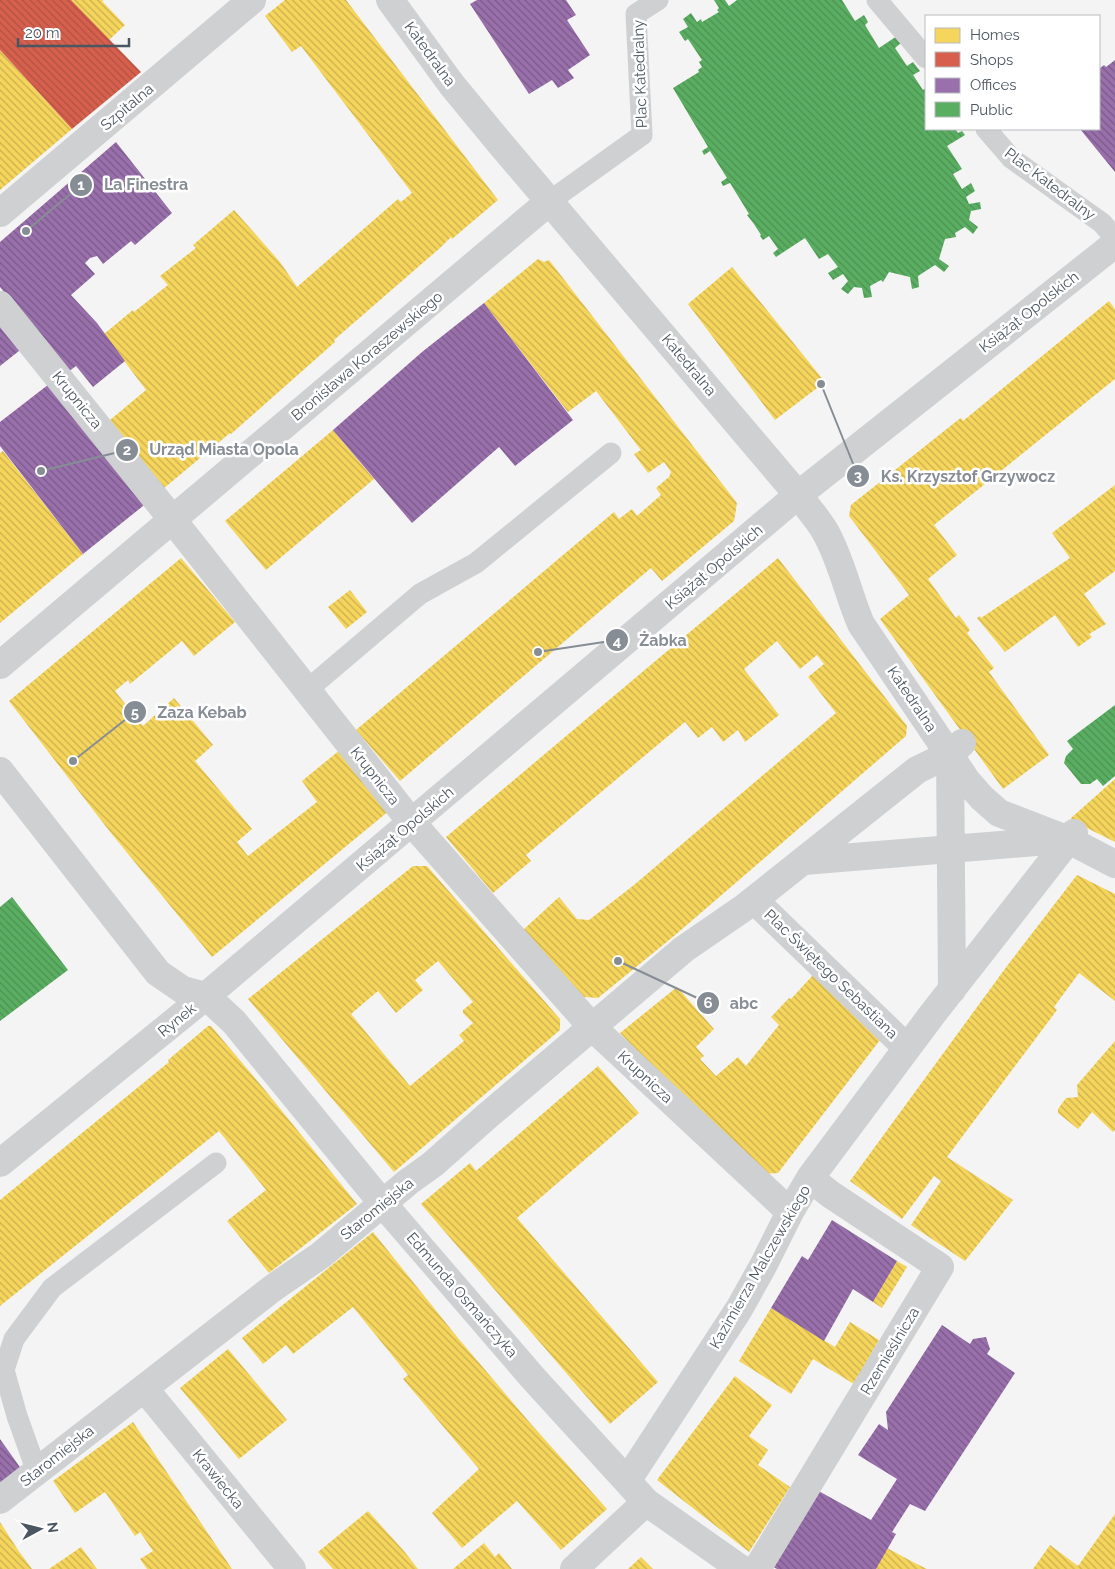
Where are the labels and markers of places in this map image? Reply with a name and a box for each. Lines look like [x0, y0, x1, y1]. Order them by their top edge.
callout: La Finestra [69, 169, 198, 200]
callout: Urząd Miasta Opola [114, 434, 309, 465]
callout: Ks. Krzysztof Grzywocz [846, 461, 1065, 492]
callout: Żabka [604, 625, 696, 656]
callout: Zaza Kebab [123, 697, 257, 728]
callout: abc [695, 988, 768, 1019]

